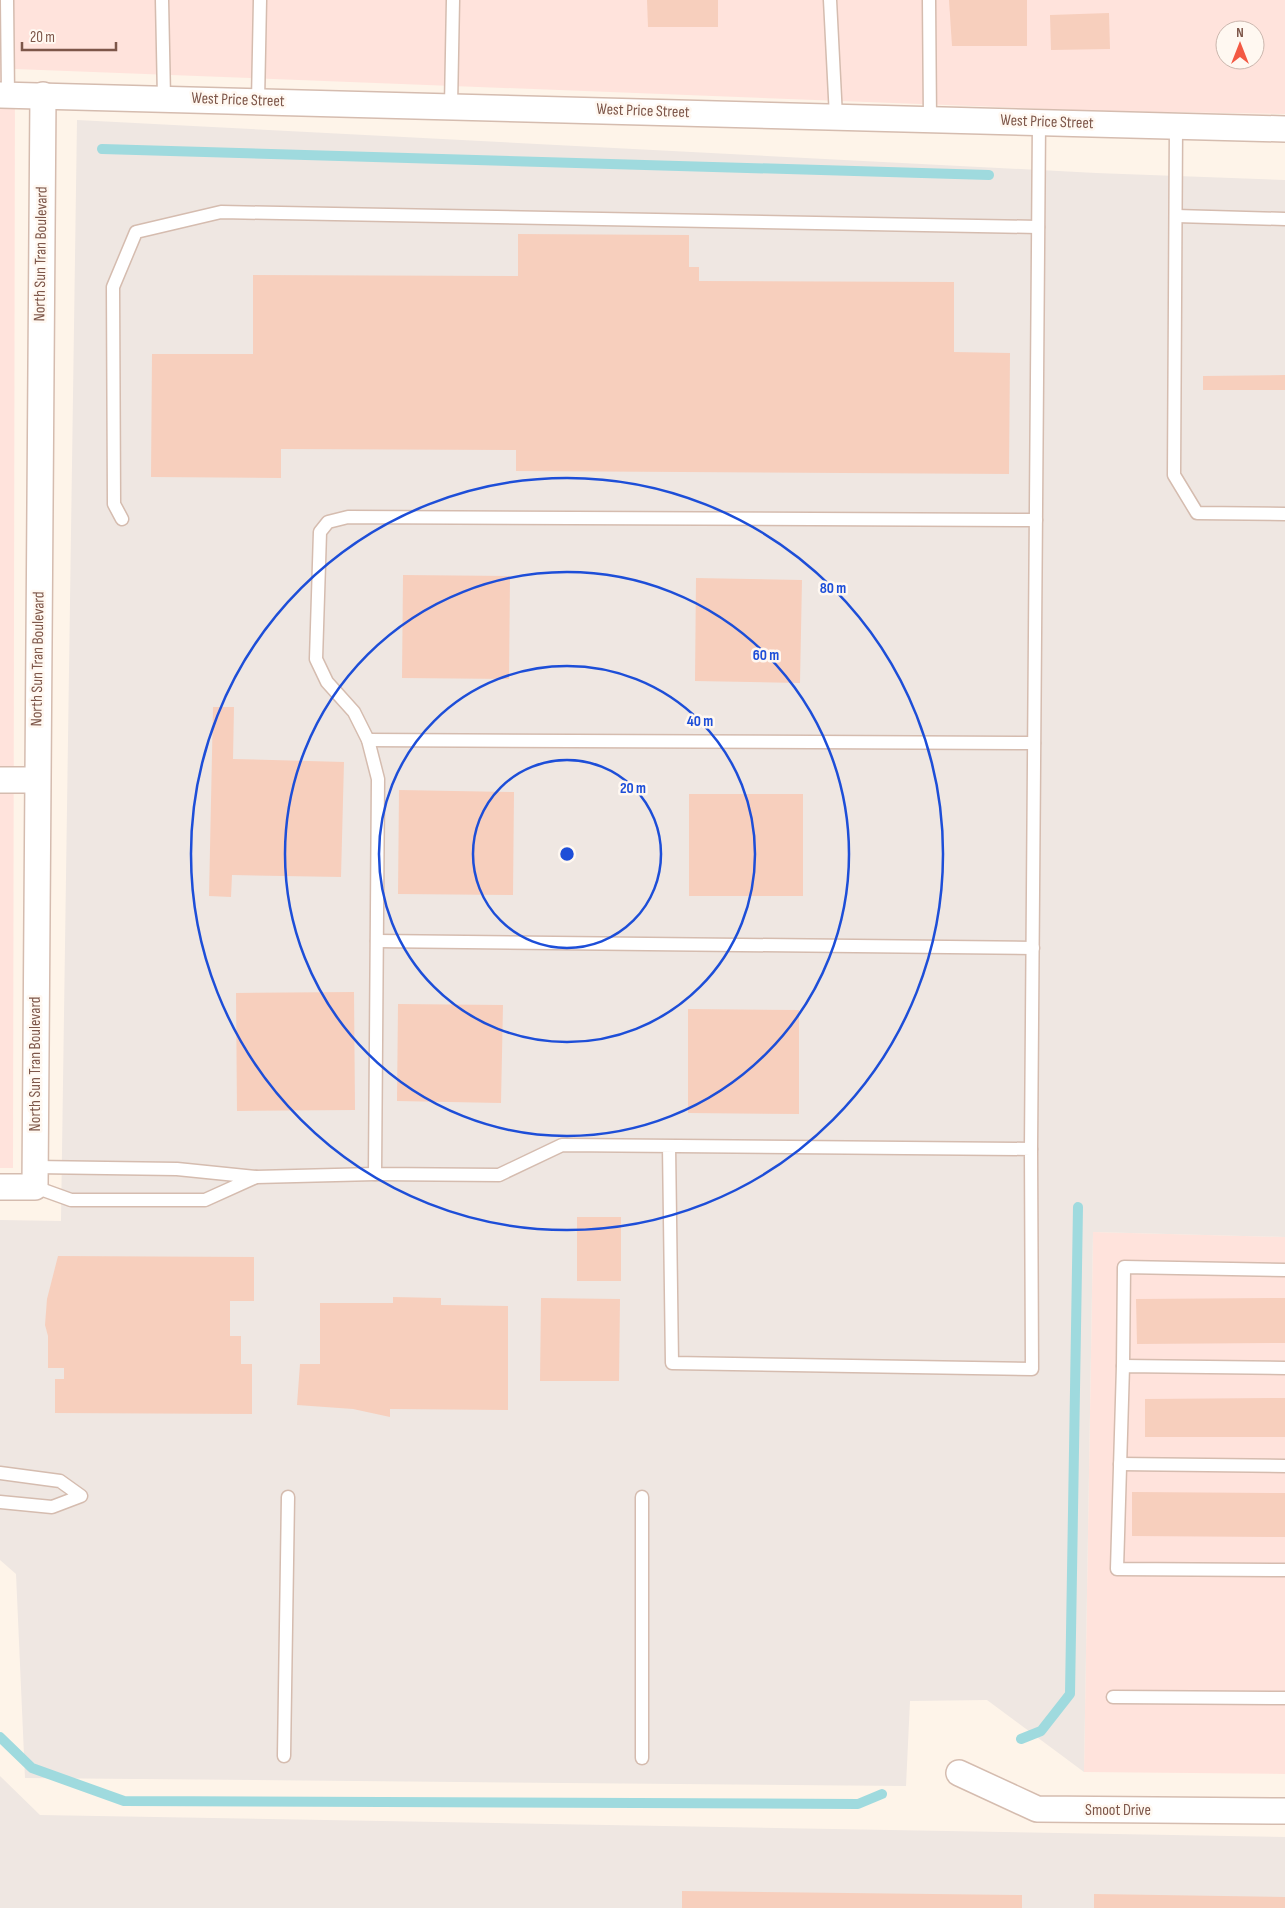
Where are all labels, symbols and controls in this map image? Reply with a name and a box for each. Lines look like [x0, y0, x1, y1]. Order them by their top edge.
scale bar [22, 20, 116, 52]
north arrow [1215, 20, 1265, 70]
text: N [1236, 24, 1244, 41]
text: 20 m [30, 28, 55, 47]
street label: West Price Street [191, 89, 285, 111]
street label: West Price Street [596, 100, 690, 122]
street label: West Price Street [1000, 111, 1094, 133]
street label: North Sun Tran Boulevard [30, 186, 52, 322]
text: 80 m [820, 579, 846, 598]
street label: North Sun Tran Boulevard [27, 591, 49, 727]
text: 60 m [753, 646, 779, 665]
text: 40 m [687, 712, 713, 731]
text: 20 m [620, 779, 646, 798]
centre of rings [558, 845, 576, 863]
street label: North Sun Tran Boulevard [26, 997, 45, 1131]
street label: Smoot Drive [1085, 1801, 1151, 1820]

